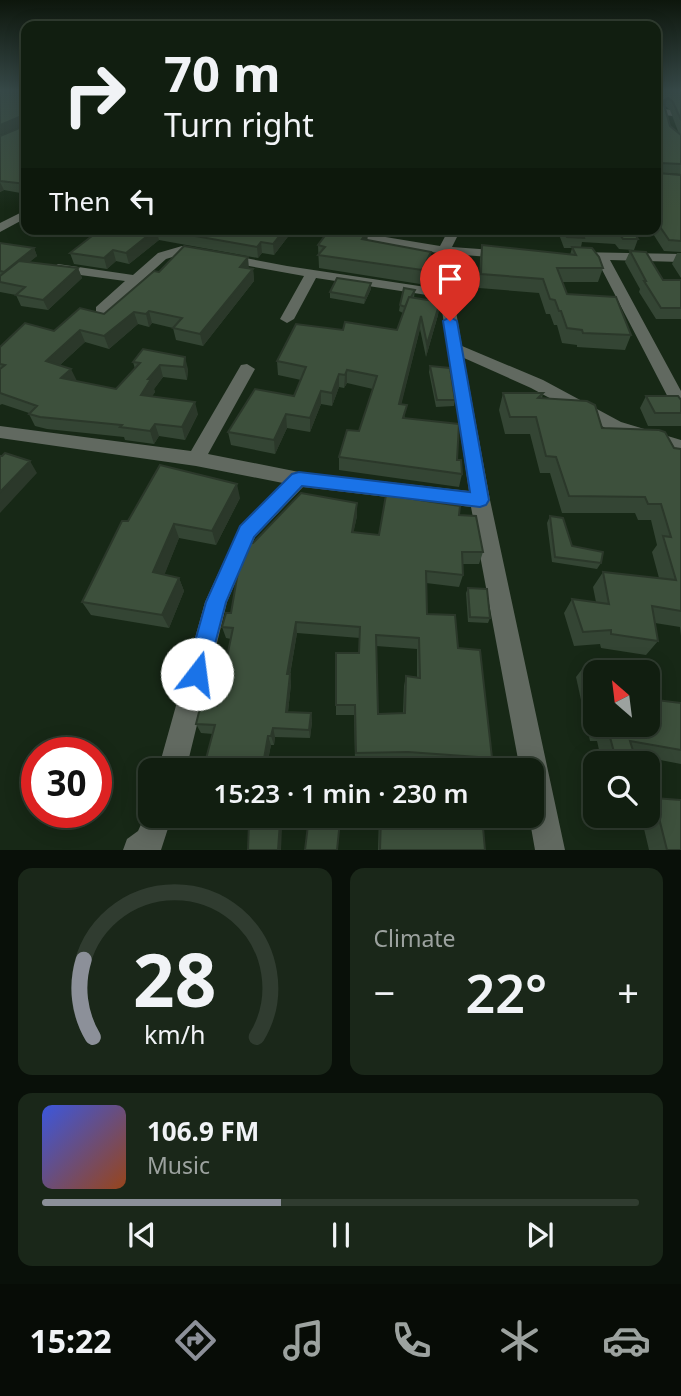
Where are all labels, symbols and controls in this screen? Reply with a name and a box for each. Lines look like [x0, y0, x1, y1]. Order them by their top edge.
text: 70 m [164, 40, 281, 106]
icon: right [49, 49, 140, 140]
text: Turn right [164, 103, 314, 146]
icon: left [124, 182, 162, 220]
text: Then [49, 183, 110, 219]
pin [420, 249, 480, 321]
icon: arrive [431, 260, 469, 298]
position arrow [160, 637, 234, 711]
north arrow [583, 660, 660, 737]
map controls [583, 660, 660, 828]
speed limit sign: 30 [21, 737, 112, 828]
button: search [583, 751, 660, 828]
text: 15:23 · 1 min · 230 m [214, 775, 468, 811]
text: Climate [374, 922, 456, 954]
text: 28 [133, 930, 216, 1029]
text: 22° [465, 957, 547, 1028]
text: − [374, 966, 395, 1018]
text: + [617, 966, 639, 1018]
text: km/h [144, 1017, 206, 1051]
text: 106.9 FM [147, 1113, 259, 1149]
text: Music [147, 1149, 210, 1181]
icon: previous [123, 1216, 161, 1254]
icon: pause [322, 1216, 360, 1254]
icon: next [521, 1216, 559, 1254]
icon: directions [171, 1316, 220, 1365]
icon: music [279, 1316, 328, 1365]
icon: phone [387, 1316, 436, 1365]
icon: climate [495, 1316, 544, 1365]
icon: car [602, 1316, 651, 1365]
text: 15:22 [29, 1319, 112, 1362]

